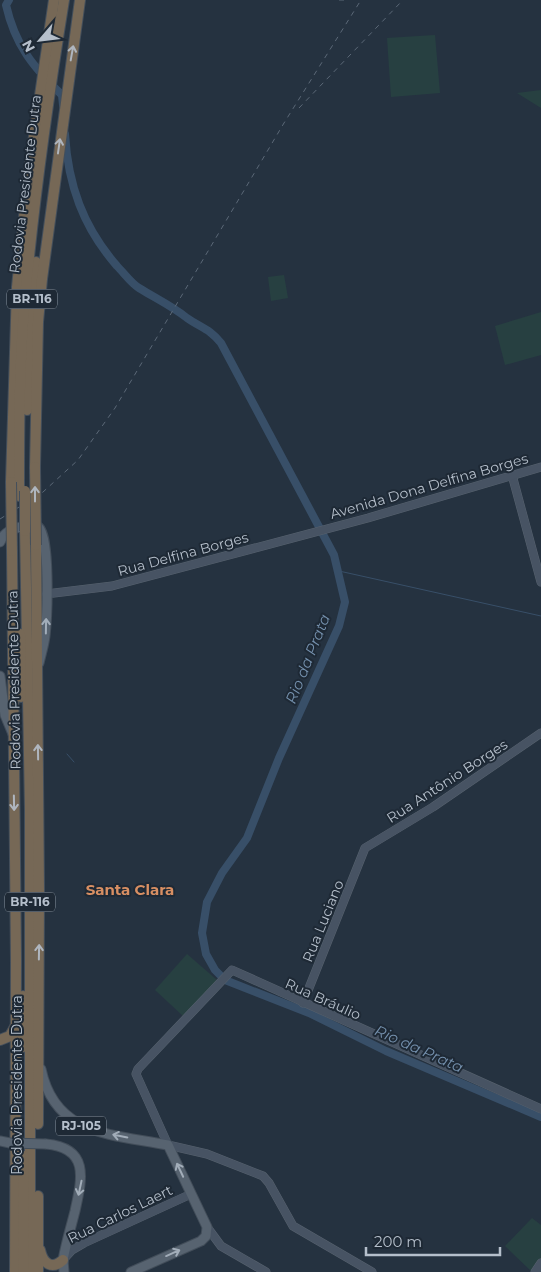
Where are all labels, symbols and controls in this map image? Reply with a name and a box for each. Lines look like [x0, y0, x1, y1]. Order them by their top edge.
north arrow [15, 15, 65, 65]
text: N [18, 37, 39, 55]
one-way arrow [68, 45, 78, 61]
street label: Rodovia Presidente Dutra [5, 94, 45, 274]
one-way arrow [54, 139, 64, 155]
road number: BR-116 [7, 290, 57, 308]
street label: Avenida Dona Delfina Borges [328, 449, 530, 523]
one-way arrow [30, 487, 40, 503]
street label: Rua Delfina Borges [116, 528, 251, 580]
street label: Rodovia Presidente Dutra [3, 590, 25, 770]
water label: Rio da Prata [281, 611, 334, 706]
one-way arrow [41, 619, 50, 635]
street label: Rua Antônio Borges [383, 735, 511, 827]
one-way arrow [34, 744, 43, 760]
one-way arrow [9, 794, 19, 810]
street label: Rua Luciano [298, 877, 348, 965]
district label: Santa Clara [86, 880, 174, 899]
road number: BR-116 [5, 892, 55, 912]
one-way arrow [34, 944, 44, 960]
street label: Rua Bráulio [282, 974, 364, 1024]
street label: Rodovia Presidente Dutra [8, 995, 26, 1175]
water label: Rio da Prata [372, 1021, 466, 1077]
road number: RJ-105 [56, 1116, 106, 1136]
one-way arrow [112, 1130, 128, 1140]
one-way arrow [175, 1163, 184, 1178]
one-way arrow [75, 1180, 84, 1196]
street label: Rua Carlos Laert [65, 1181, 176, 1247]
scale bar [366, 1224, 500, 1256]
text: 200 m [374, 1232, 422, 1251]
one-way arrow [165, 1248, 180, 1258]

